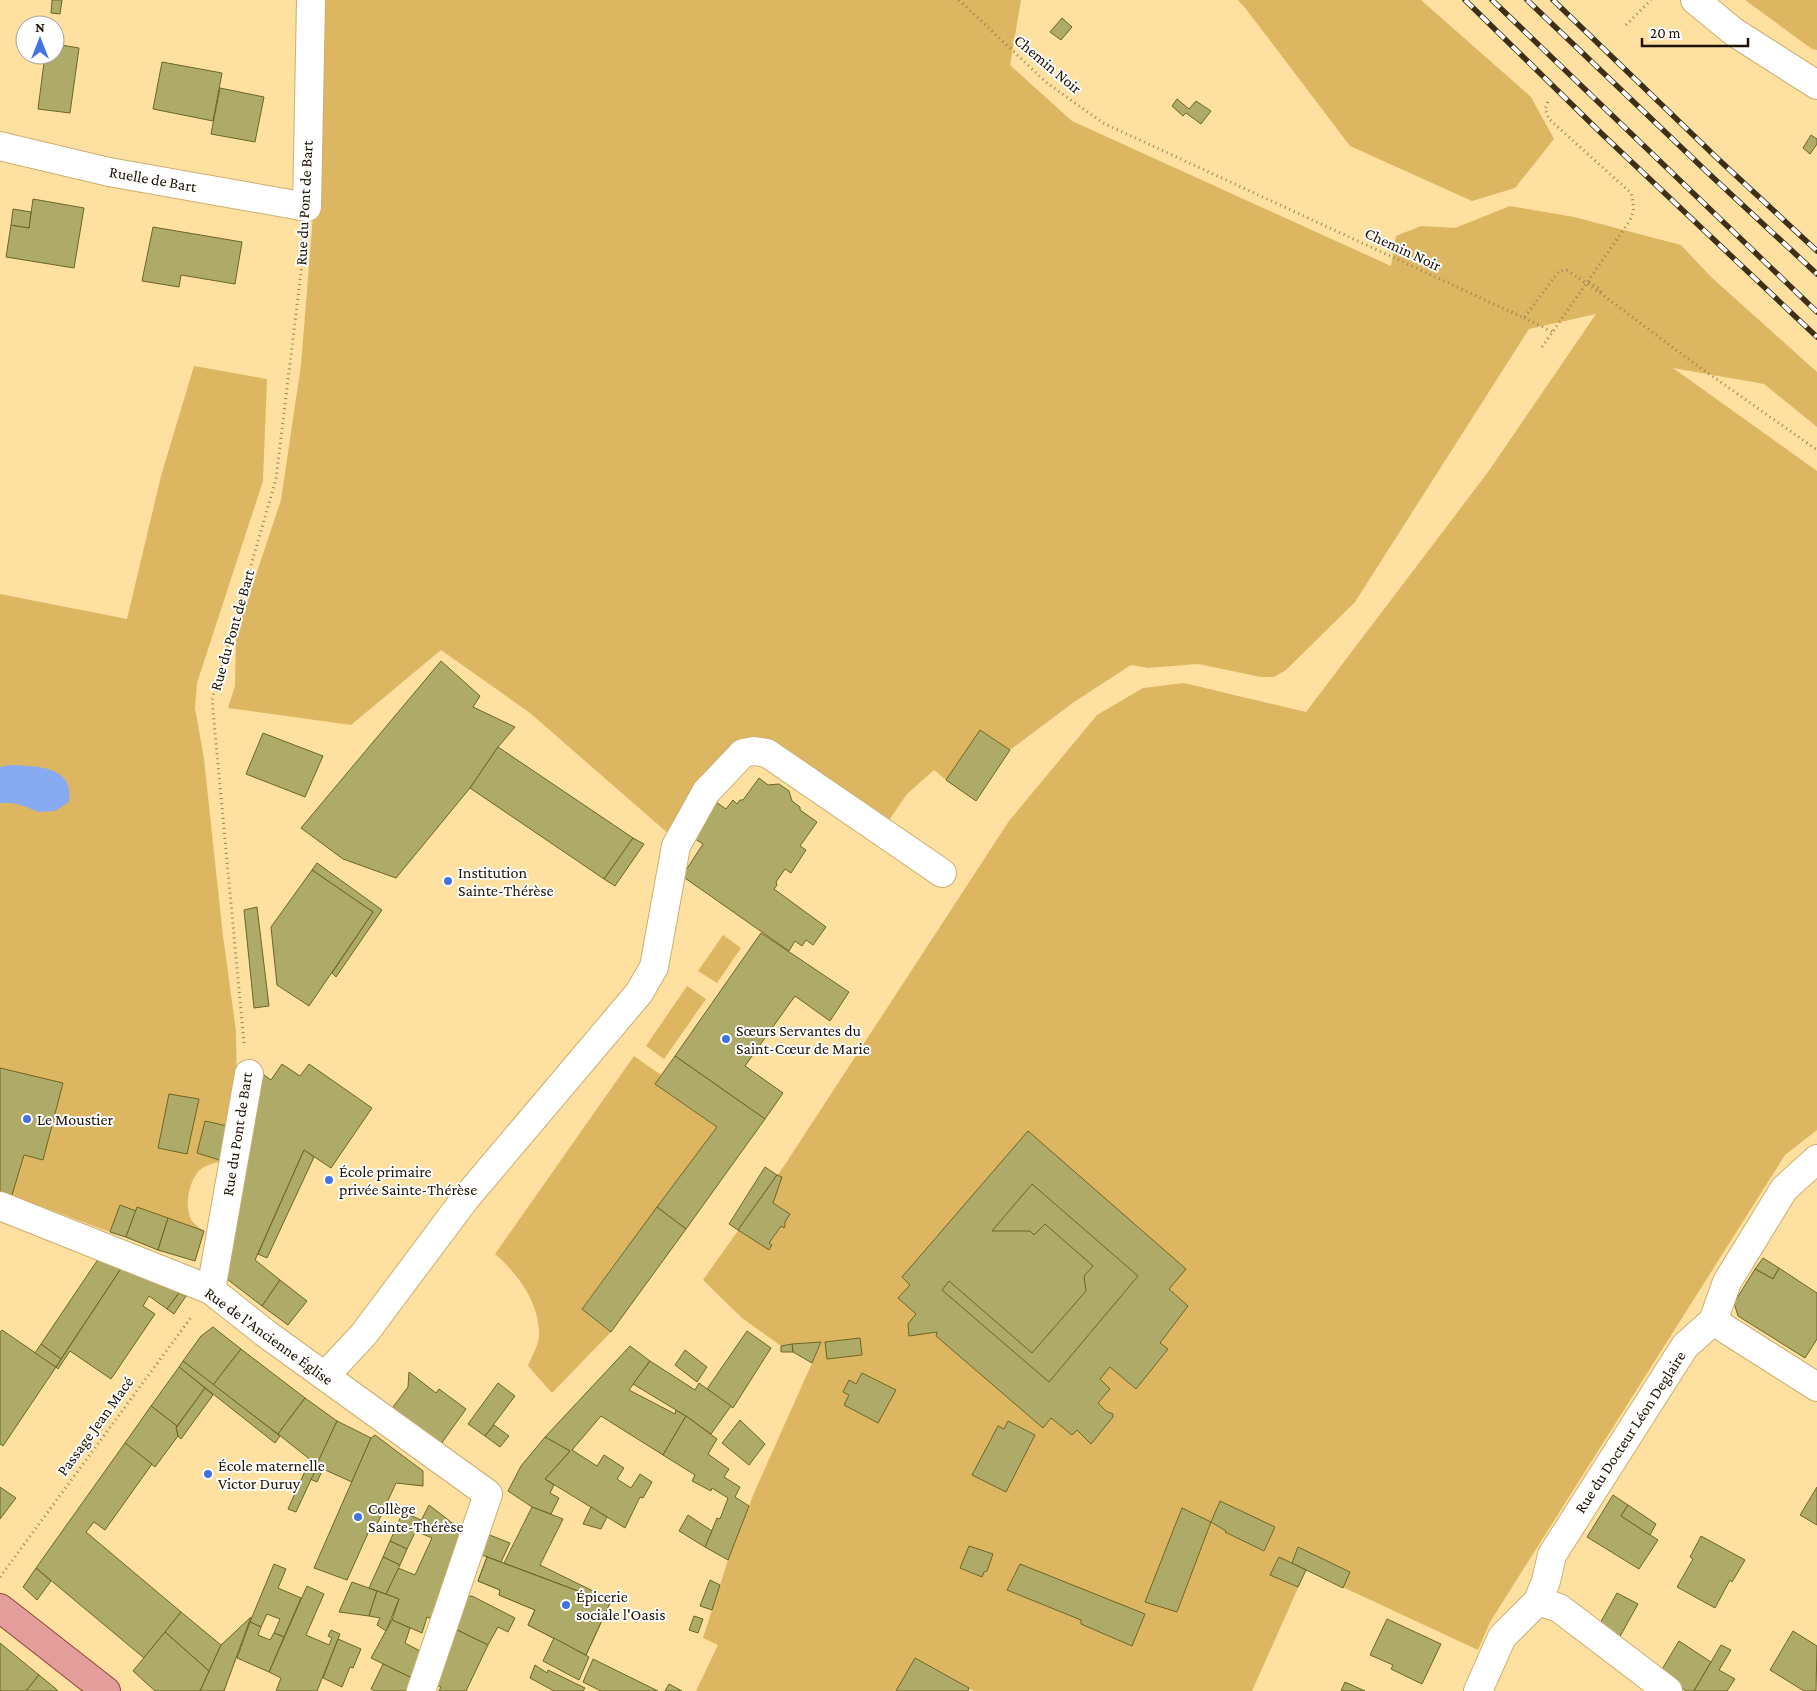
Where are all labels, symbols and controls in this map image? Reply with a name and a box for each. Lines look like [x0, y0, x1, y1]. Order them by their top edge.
north arrow [15, 15, 65, 65]
scale bar [1642, 15, 1748, 47]
text: N [35, 19, 45, 35]
text: 20 m [1650, 25, 1681, 41]
street label: Chemin Noir [1011, 31, 1085, 97]
street label: Rue du Pont de Bart [292, 139, 316, 266]
street label: Ruelle de Bart [108, 163, 199, 195]
street label: Chemin Noir [1362, 224, 1444, 274]
street label: Rue du Pont de Bart [207, 567, 258, 693]
place label: Institution Sainte-Thérèse [458, 864, 554, 899]
marker: Institution Sainte-Thérèse [442, 875, 454, 887]
place label: Sœurs Servantes du Saint-Cœur de Marie [736, 1022, 870, 1057]
marker: Sœurs Servantes du Saint-Cœur de Marie [720, 1033, 732, 1045]
street label: Rue du Pont de Bart [219, 1070, 255, 1197]
place label: Le Moustier [37, 1111, 114, 1128]
marker: Le Moustier [21, 1113, 33, 1125]
place label: École primaire privée Sainte-Thérèse [339, 1163, 477, 1199]
marker: École primaire privée Sainte-Thérèse [323, 1174, 335, 1186]
street label: Rue de l'Ancienne Église [201, 1284, 336, 1389]
street label: Rue du Docteur Léon Deglaire [1571, 1348, 1690, 1517]
street label: Passage Jean Macé [53, 1373, 137, 1479]
place label: École maternelle Victor Duruy [218, 1457, 325, 1493]
marker: École maternelle Victor Duruy [202, 1468, 214, 1480]
place label: Collège Sainte-Thérèse [368, 1500, 464, 1535]
marker: Collège Sainte-Thérèse [352, 1511, 364, 1523]
place label: Épicerie sociale l'Oasis [576, 1588, 665, 1623]
marker: Épicerie sociale l'Oasis [560, 1599, 572, 1611]

